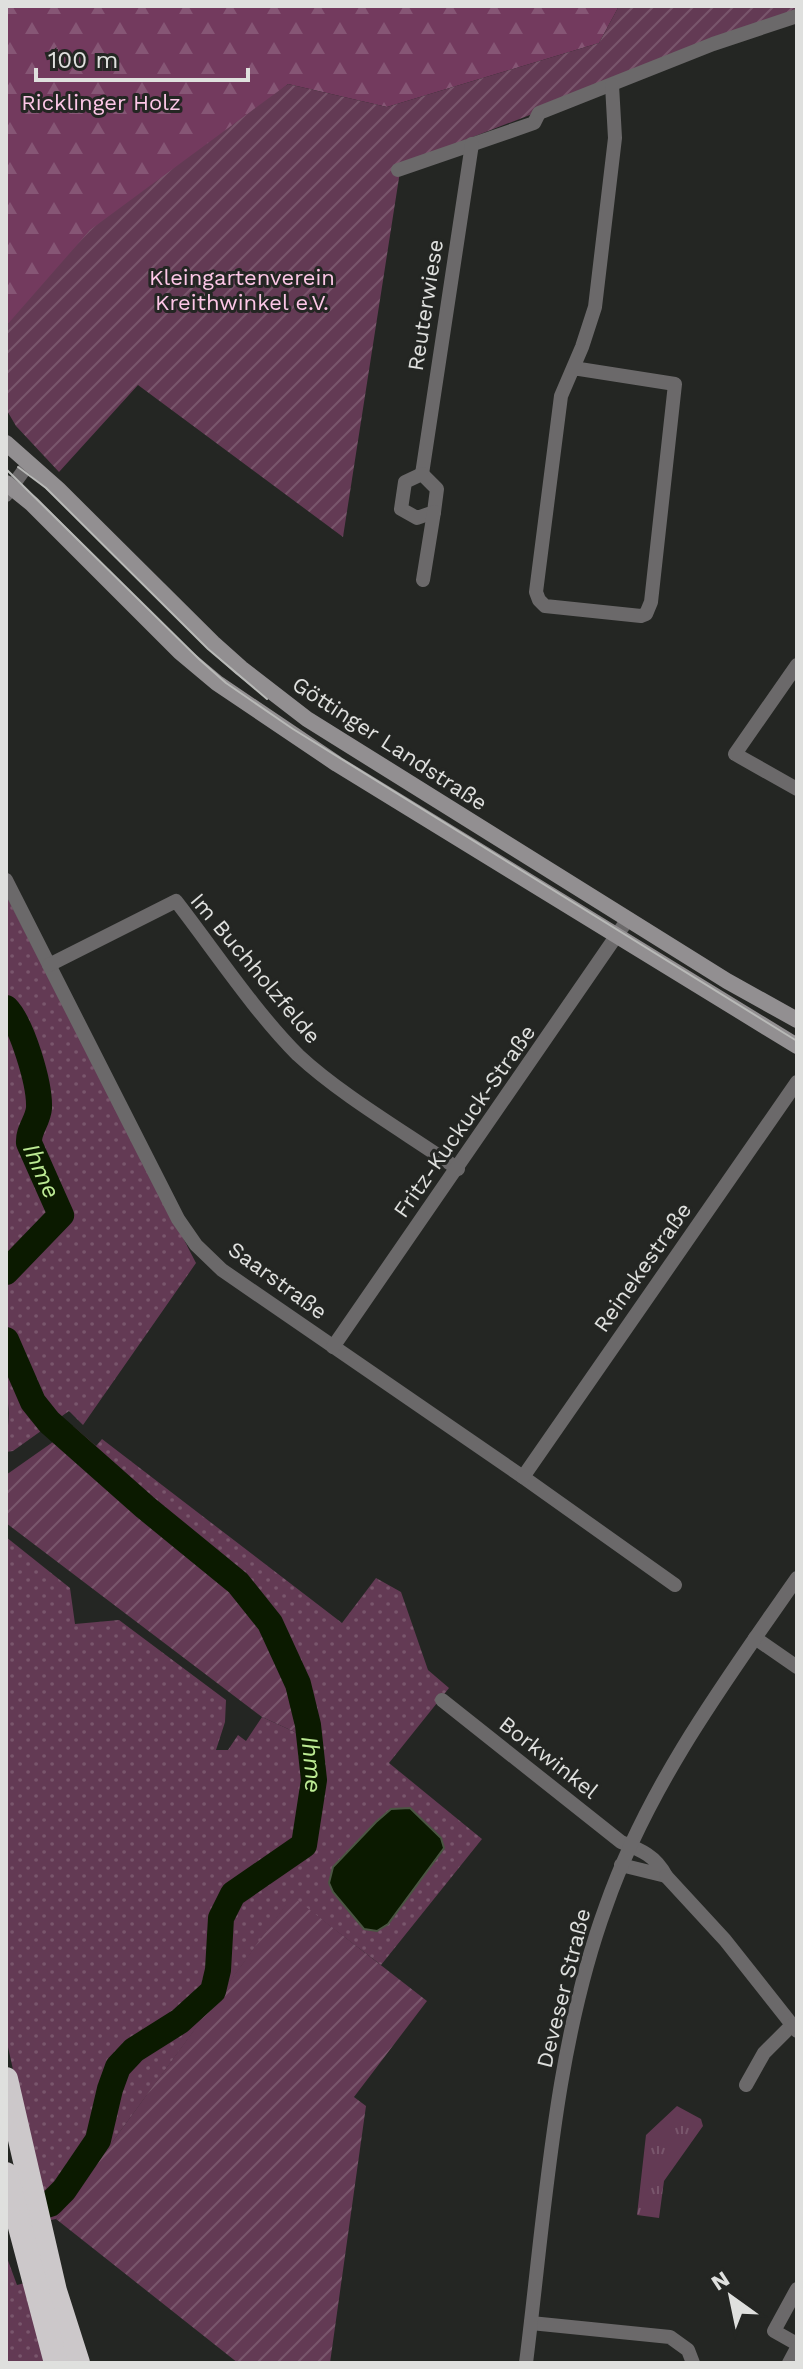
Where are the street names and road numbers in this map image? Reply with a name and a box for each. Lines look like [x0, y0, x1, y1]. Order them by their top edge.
street label: Reuterwiese [403, 238, 448, 373]
street label: Göttinger Landstraße [288, 671, 492, 816]
street label: Im Buchholzfelde [186, 888, 326, 1048]
street label: Fritz-Kuckuck-Straße [388, 1020, 540, 1222]
street label: Reinekestraße [589, 1198, 696, 1337]
street label: Saarstraße [224, 1236, 332, 1324]
street label: Borkwinkel [494, 1711, 603, 1804]
street label: Deveser Straße [532, 1906, 595, 2070]

